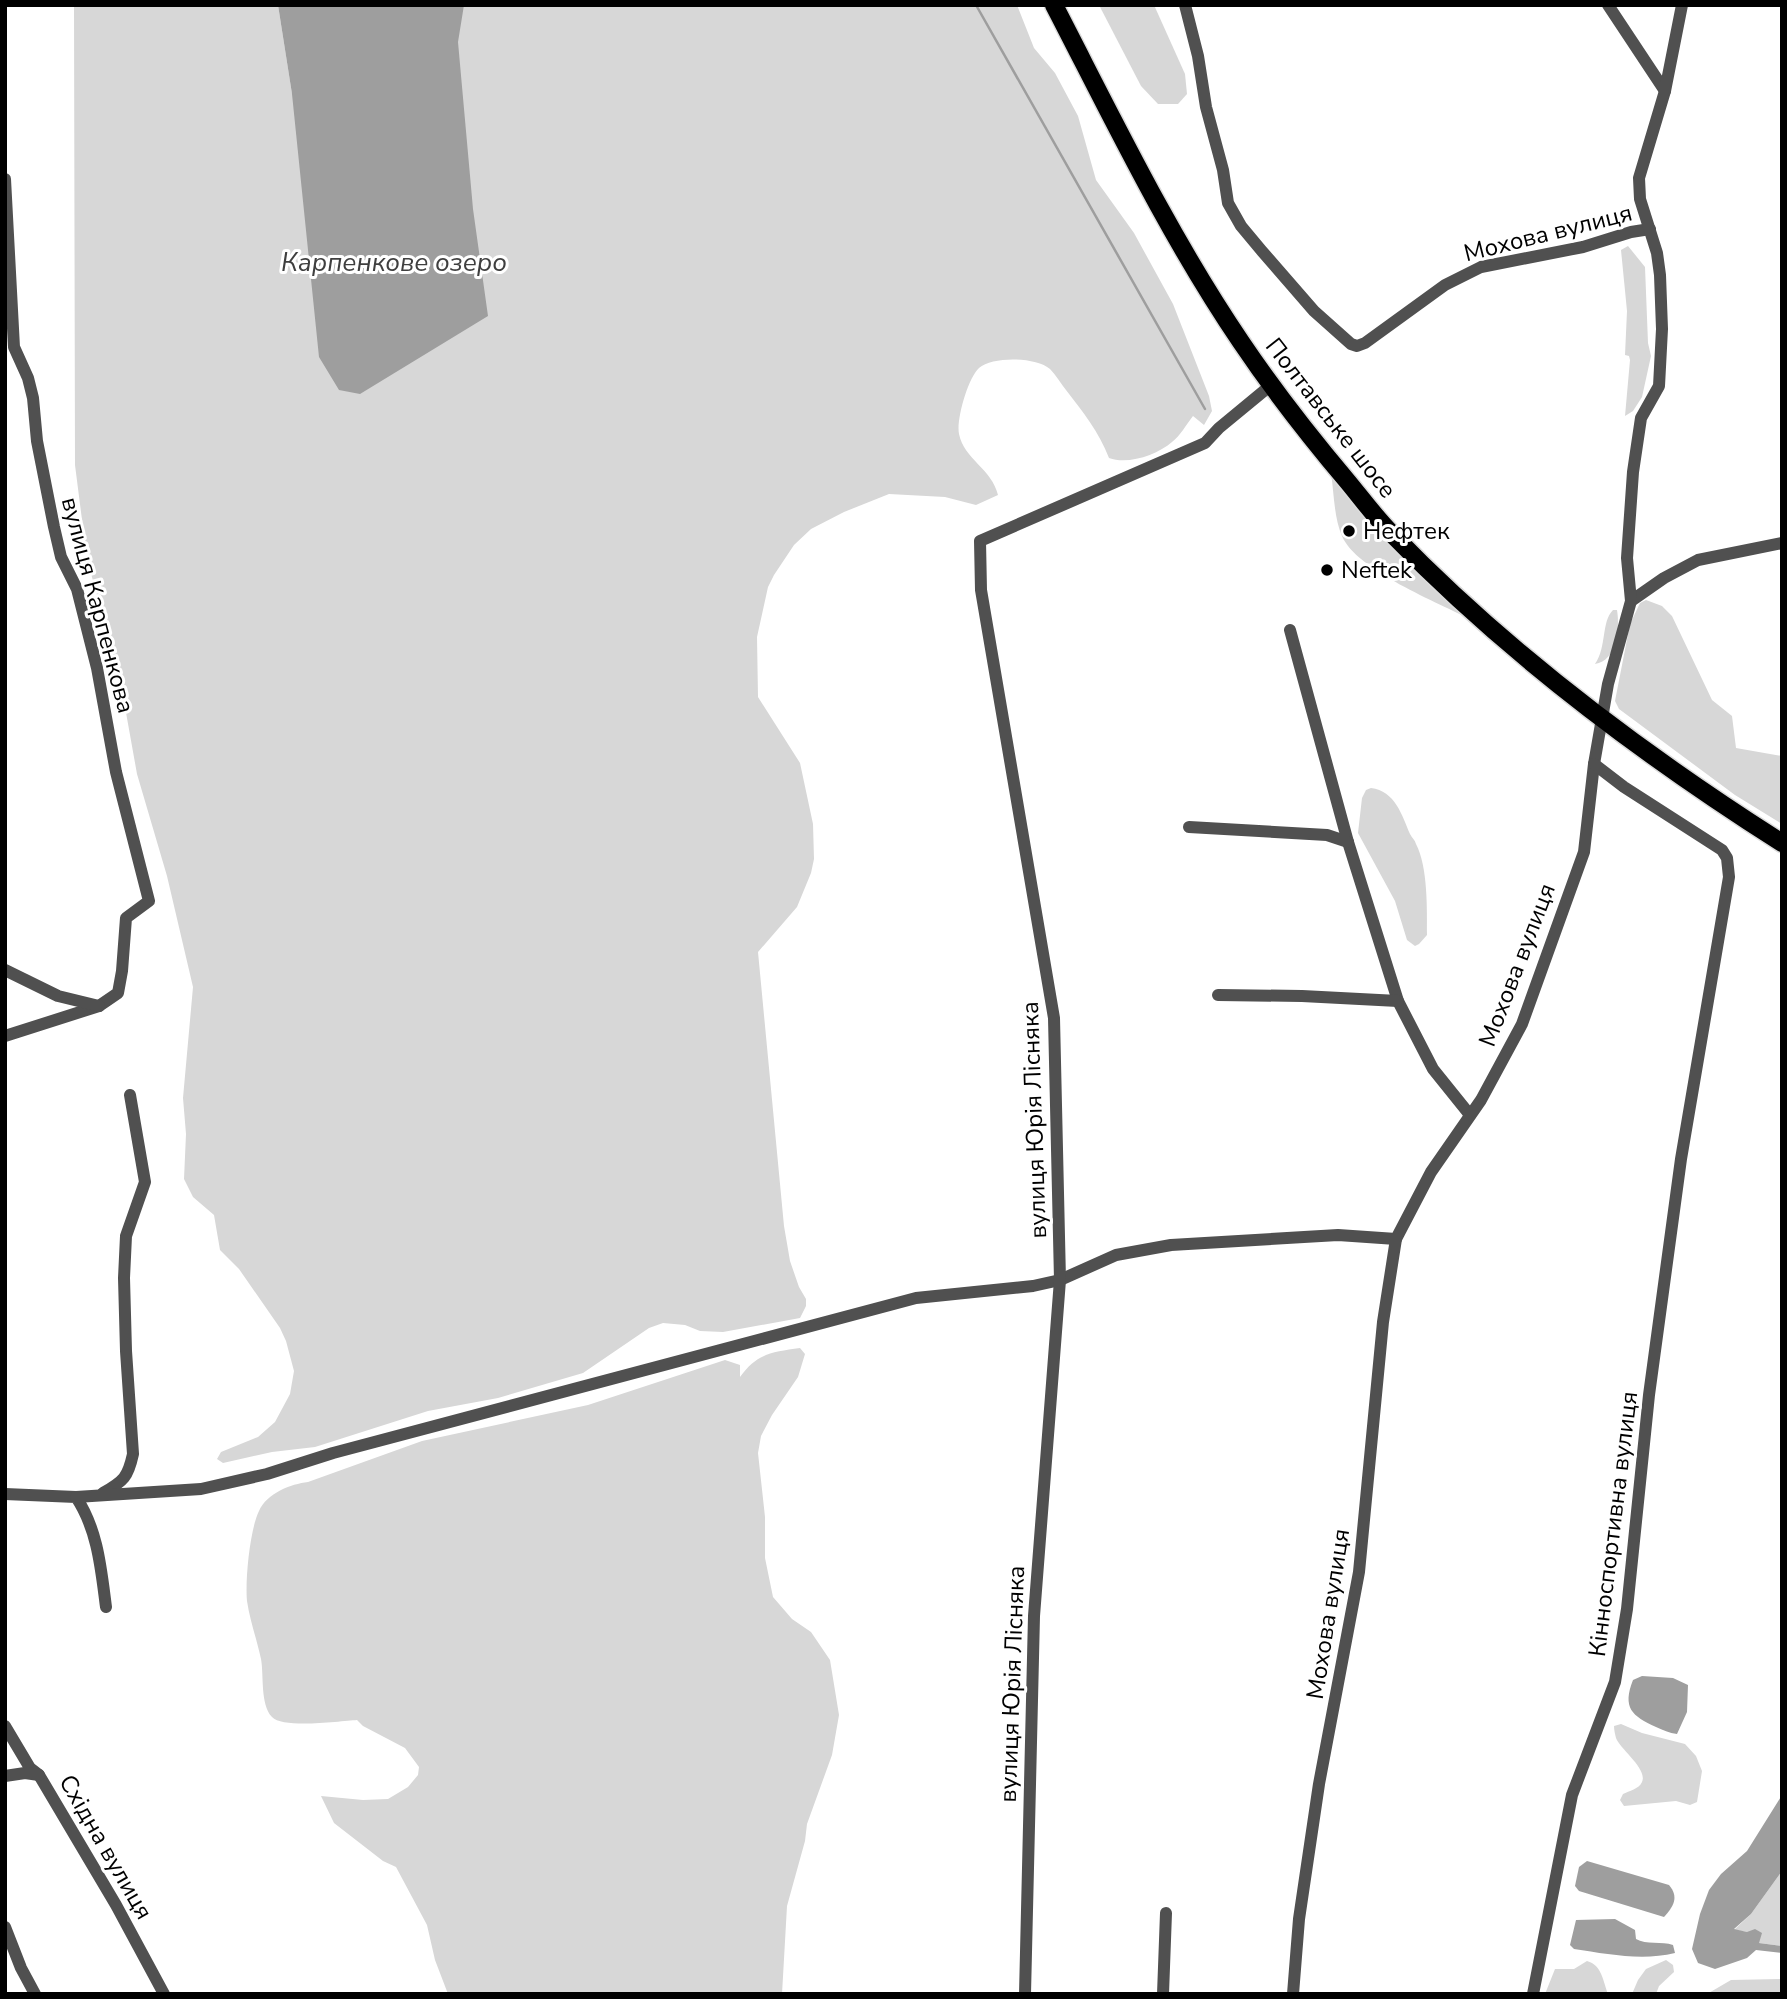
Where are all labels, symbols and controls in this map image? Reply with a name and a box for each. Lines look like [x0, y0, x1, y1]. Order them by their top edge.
street label: Мохова вулиця [1461, 197, 1635, 269]
water label: Карпенкове озеро [281, 245, 507, 280]
street label: Полтавське шосе [1258, 331, 1404, 505]
street label: вулиця Карпенкова [54, 494, 142, 716]
place label: Нефтек [1363, 515, 1450, 547]
marker: Нефтек [1341, 523, 1357, 539]
place label: Neftek [1341, 554, 1413, 586]
marker: Neftek [1319, 562, 1335, 578]
street label: Мохова вулиця [1471, 879, 1563, 1051]
street label: вулиця Юрія Лісняка [1014, 1001, 1054, 1239]
street label: Кінноспортивна вулиця [1581, 1389, 1645, 1659]
street label: Мохова вулиця [1299, 1526, 1357, 1702]
street label: вулиця Юрія Лісняка [992, 1565, 1032, 1803]
street label: Східна вулиця [52, 1769, 160, 1925]

